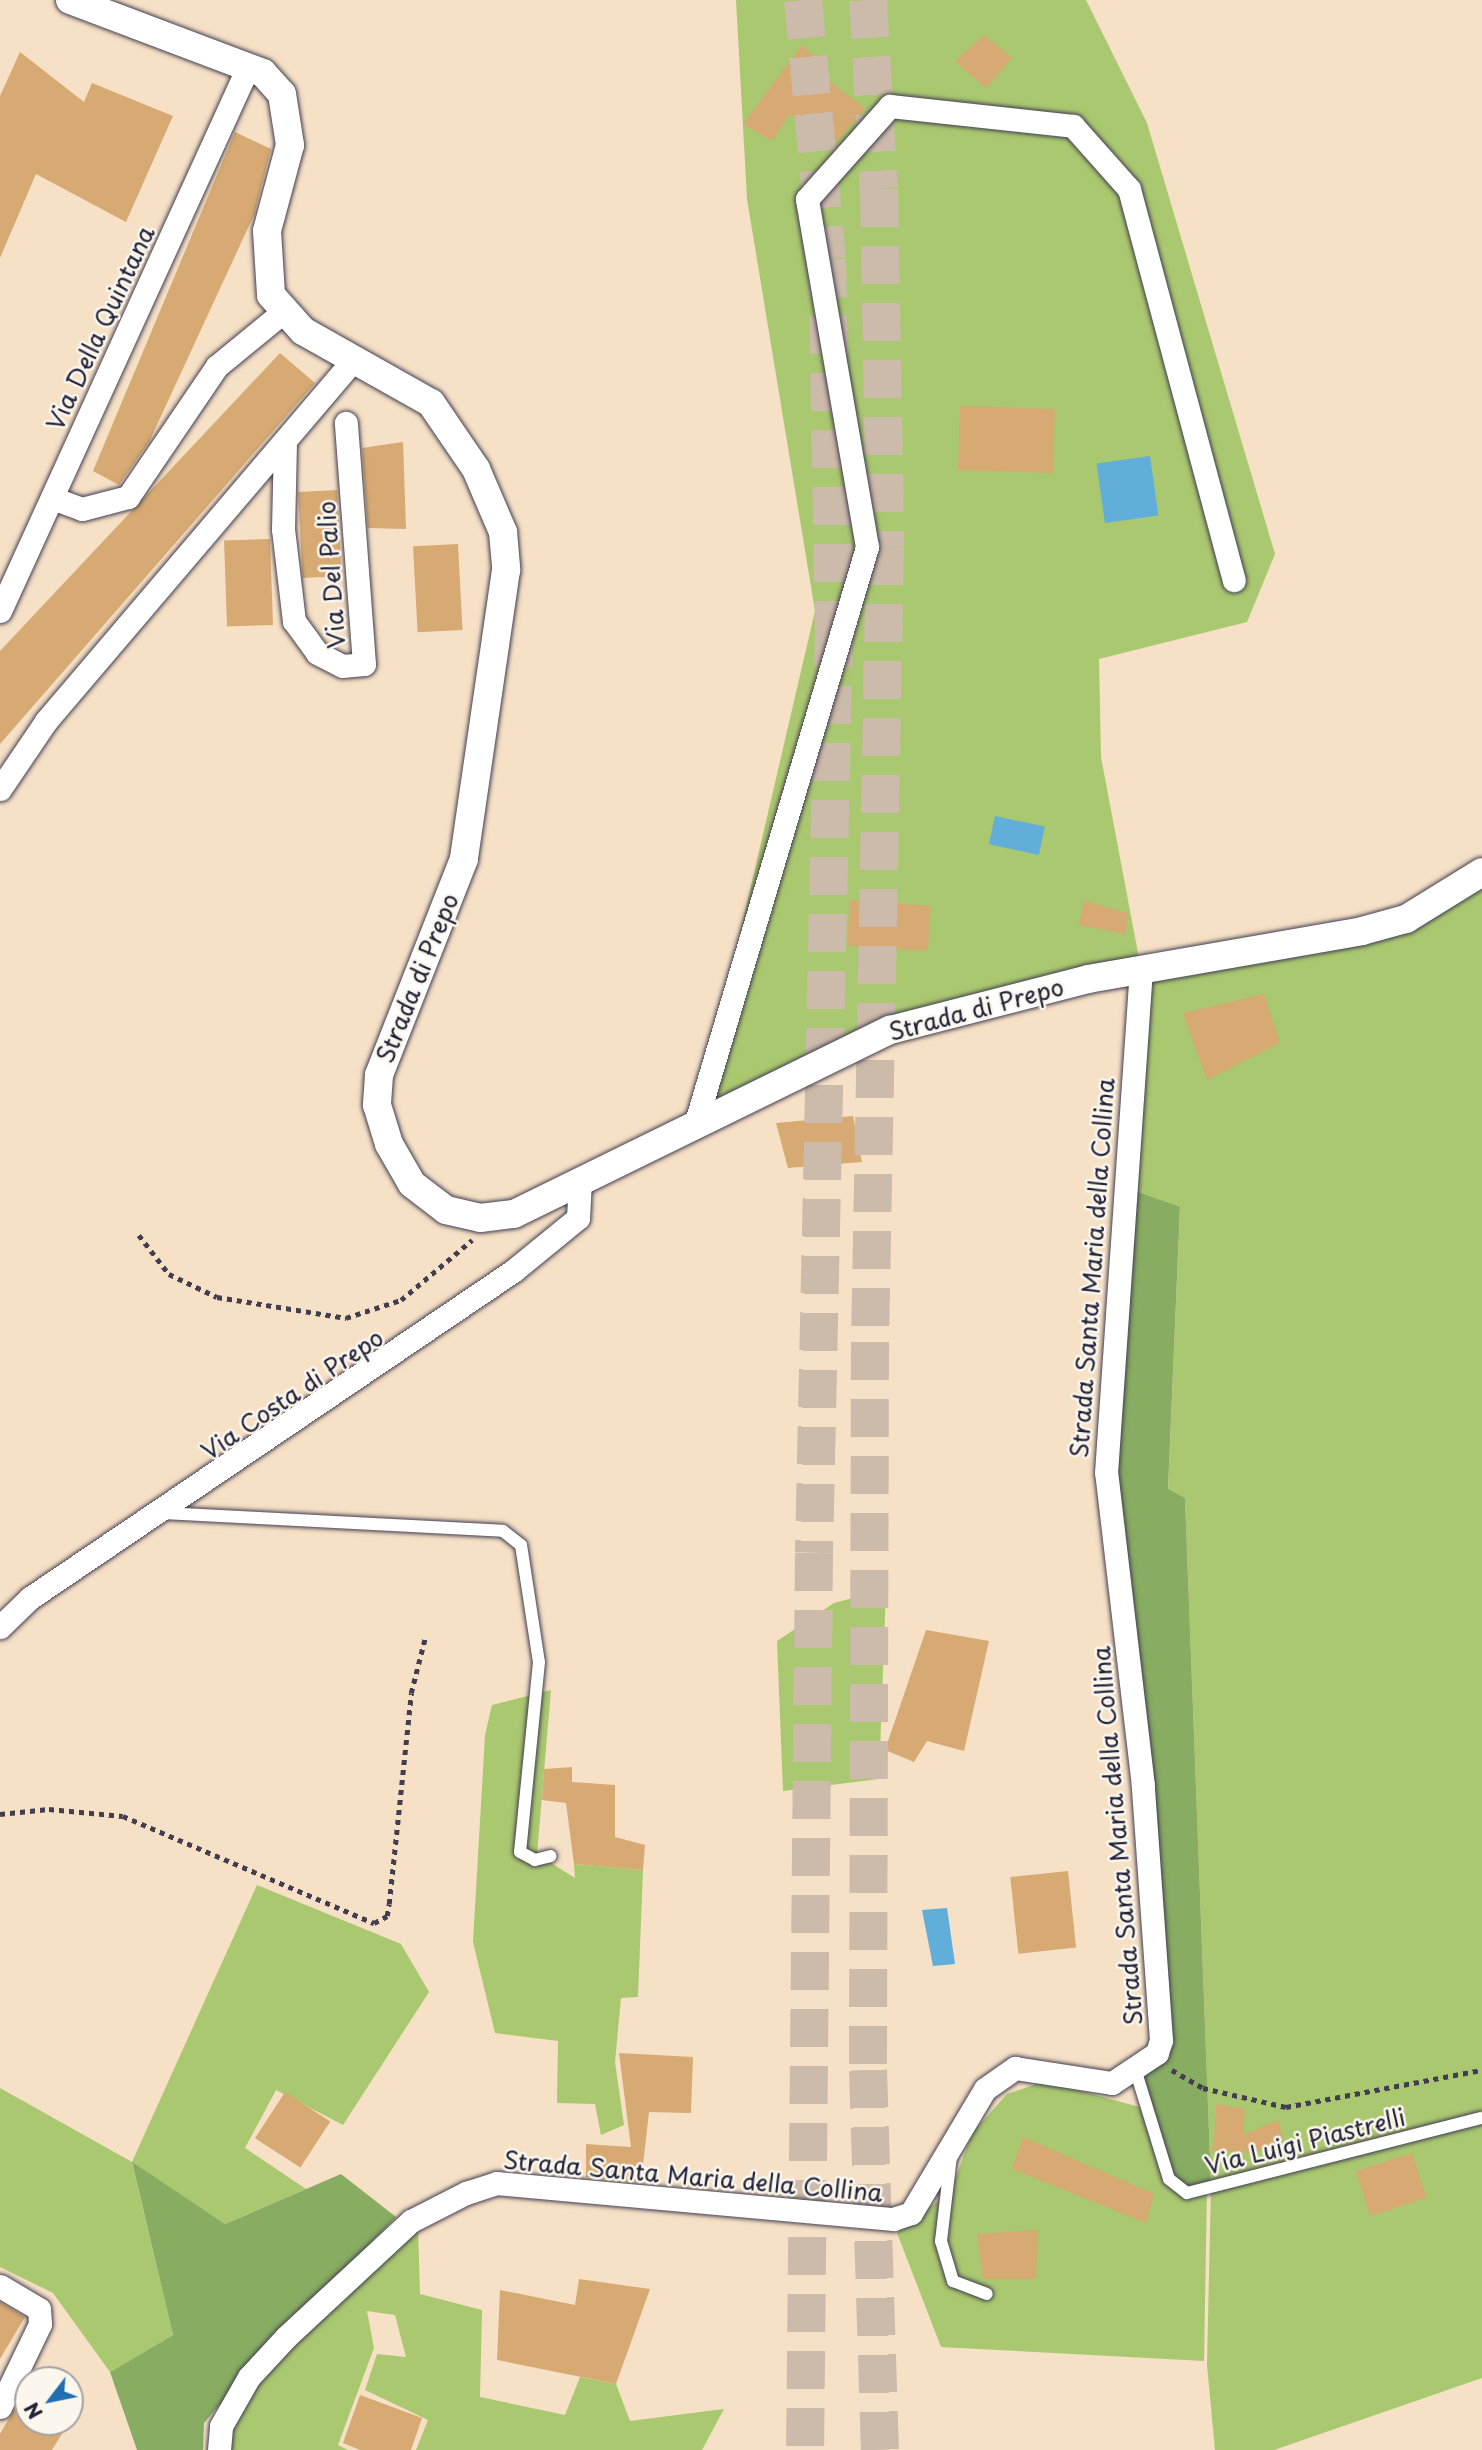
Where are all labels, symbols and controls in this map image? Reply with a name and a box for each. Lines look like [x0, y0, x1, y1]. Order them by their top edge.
street label: Via Della Quintana [40, 222, 160, 434]
street label: Via Del Palio [311, 500, 351, 650]
street label: Strada di Prepo [370, 889, 464, 1067]
street label: Strada di Prepo [885, 972, 1067, 1046]
street label: Strada Santa Maria della Collina [1064, 1077, 1120, 1459]
street label: Via Costa di Prepo [195, 1322, 389, 1466]
street label: Strada Santa Maria della Collina [1086, 1645, 1148, 2027]
street label: Via Luigi Piastrelli [1201, 2102, 1409, 2180]
street label: Strada Santa Maria della Collina [502, 2145, 884, 2207]
north arrow [14, 2366, 84, 2436]
text: N [17, 2397, 49, 2425]

